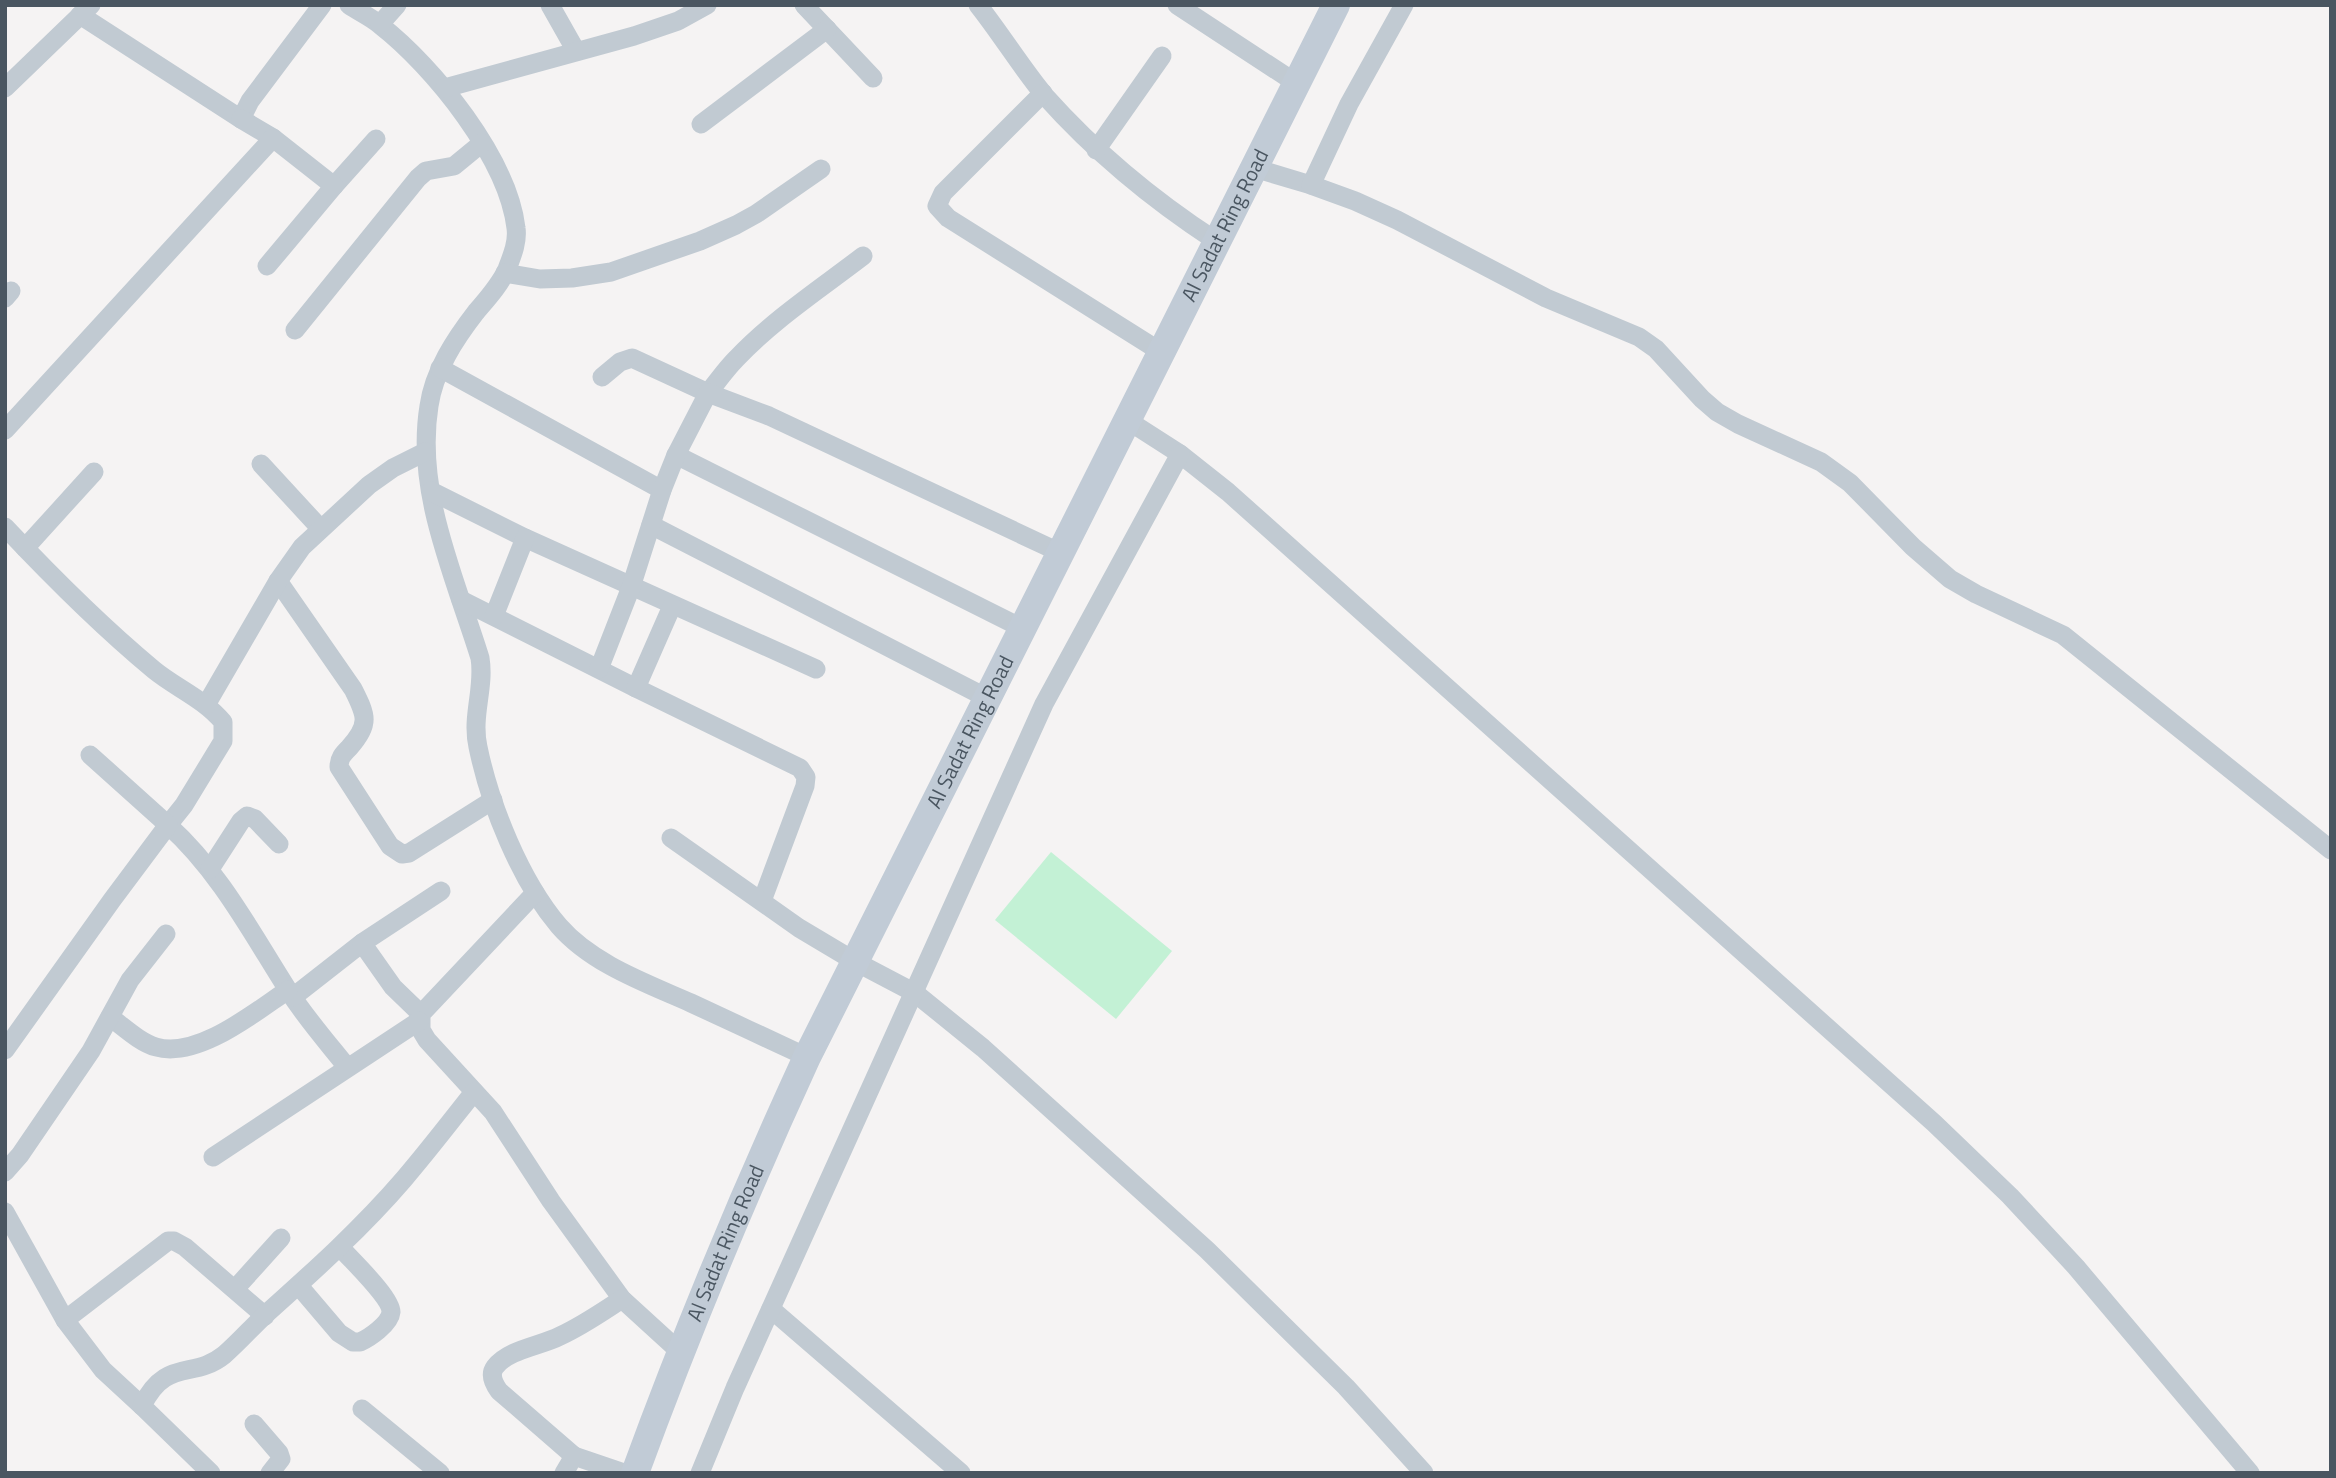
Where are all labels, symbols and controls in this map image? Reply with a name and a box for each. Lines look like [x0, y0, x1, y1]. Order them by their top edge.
street label: Al Sadat Ring Road [1172, 143, 1276, 307]
street label: Al Sadat Ring Road [918, 650, 1021, 814]
street label: Al Sadat Ring Road [678, 1159, 772, 1326]

